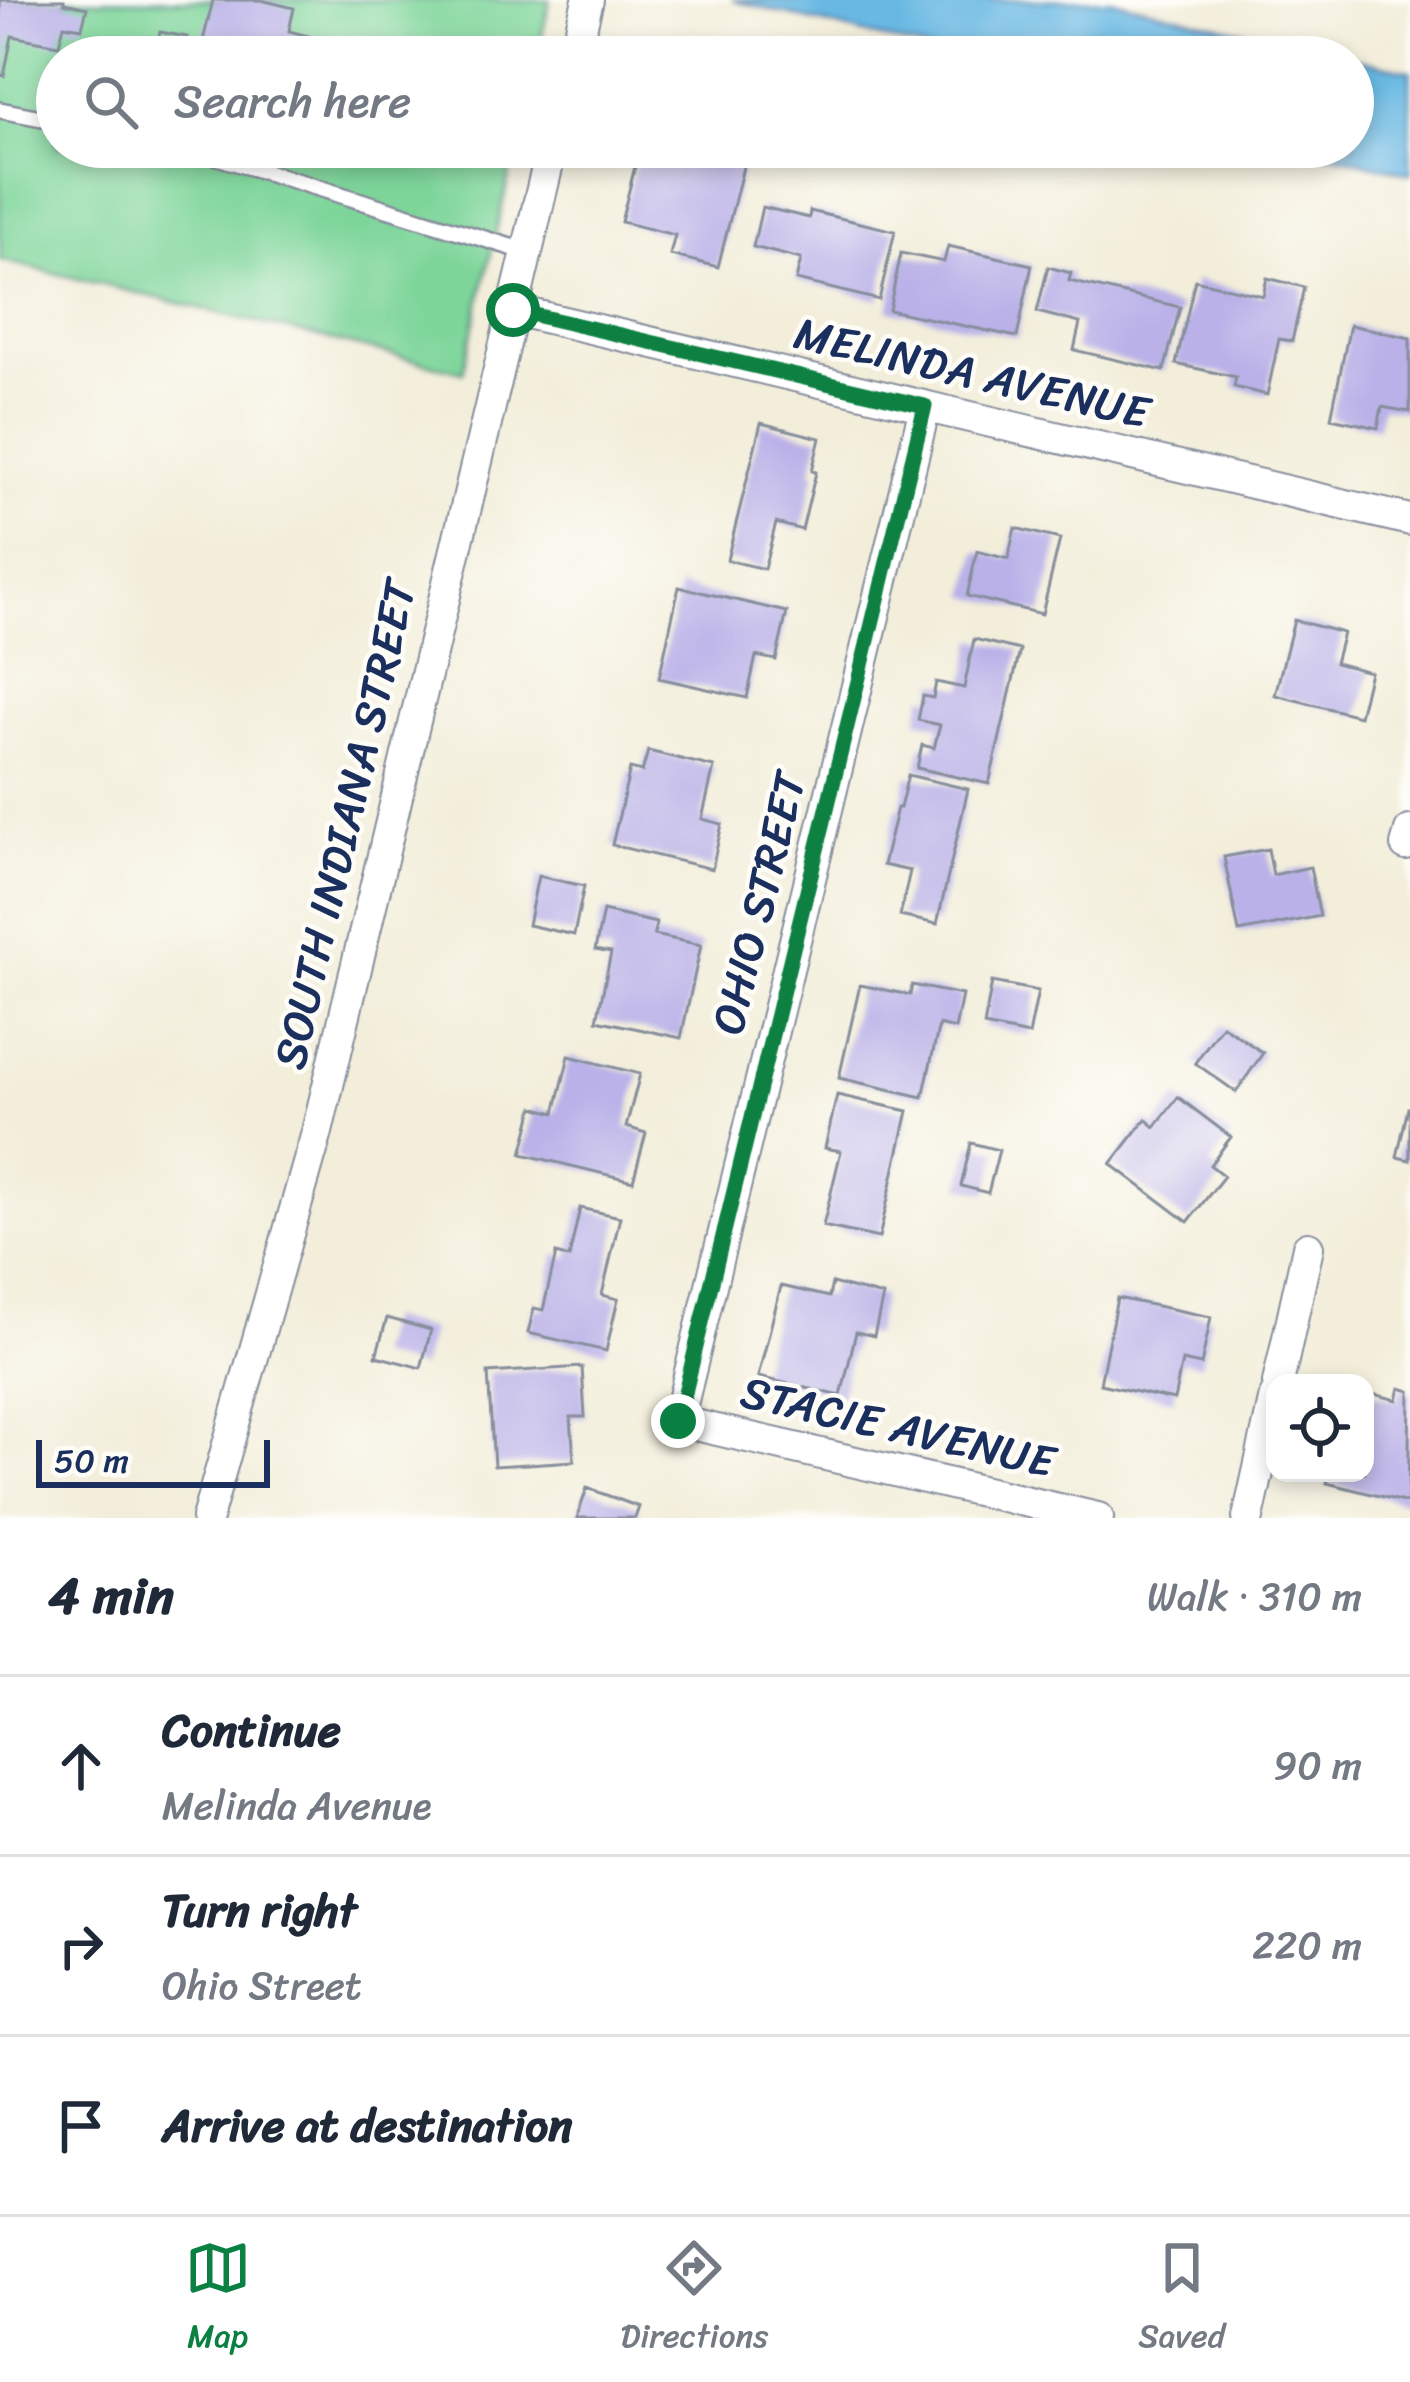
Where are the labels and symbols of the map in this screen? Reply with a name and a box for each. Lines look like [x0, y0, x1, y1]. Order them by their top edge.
route start [486, 283, 540, 337]
street label: MELINDA AVENUE [786, 293, 1160, 453]
street label: SOUTH INDIANA STREET [250, 569, 441, 1077]
street label: OHIO STREET [688, 761, 831, 1043]
street label: STACIE AVENUE [733, 1352, 1066, 1503]
route end [651, 1394, 705, 1448]
scale bar [36, 1434, 270, 1487]

